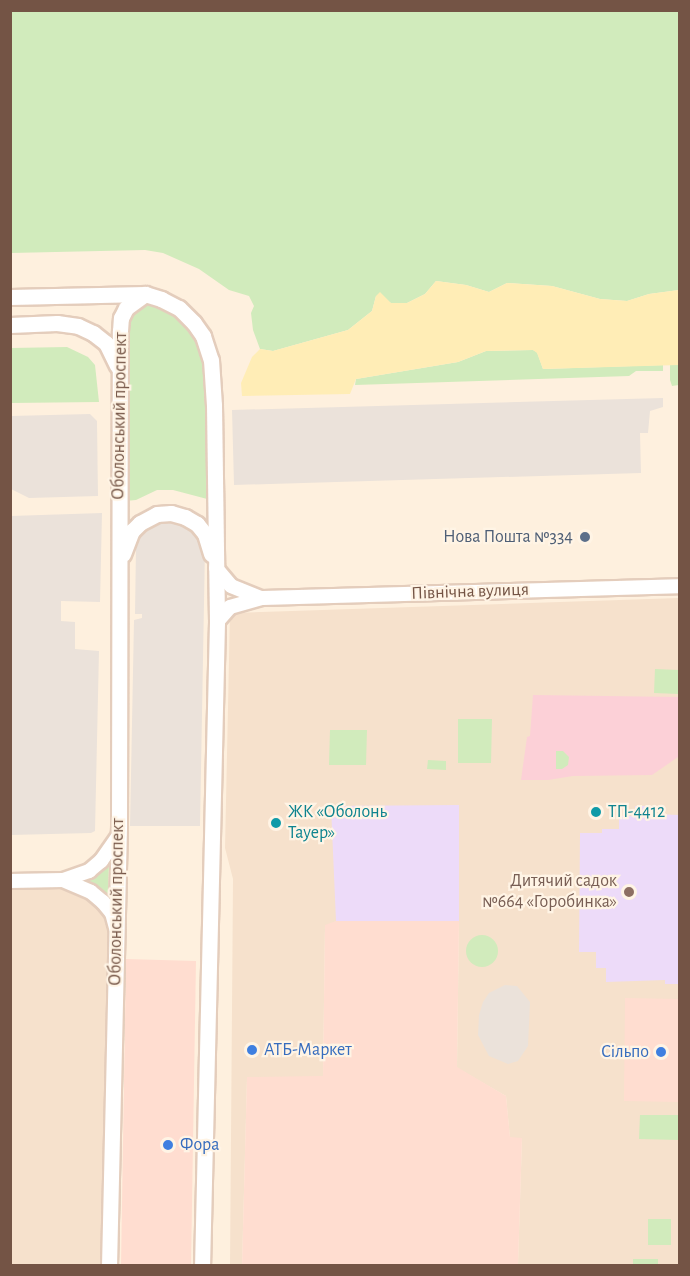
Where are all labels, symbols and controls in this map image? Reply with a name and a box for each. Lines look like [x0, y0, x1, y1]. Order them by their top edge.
street label: Оболонський проспект [108, 332, 132, 500]
place label: Нова Пошта №334 [443, 526, 573, 548]
marker: Нова Пошта №334 [578, 530, 592, 544]
street label: Північна вулиця [411, 579, 529, 605]
place label: ТП-4412 [608, 801, 665, 823]
place label: ЖК «Оболонь Тауер» [288, 802, 387, 844]
marker: ТП-4412 [589, 805, 603, 819]
marker: ЖК «Оболонь Тауер» [269, 816, 283, 830]
street label: Оболонський проспект [105, 818, 129, 986]
place label: Дитячий садок №664 «Горобинка» [482, 871, 617, 914]
marker: Дитячий садок №664 «Горобинка» [622, 885, 636, 899]
place label: АТБ-Маркет [264, 1039, 352, 1061]
place label: Сільпо [601, 1041, 649, 1063]
marker: АТБ-Маркет [245, 1043, 259, 1057]
marker: Сільпо [654, 1045, 668, 1059]
place label: Фора [180, 1134, 219, 1156]
marker: Фора [161, 1138, 175, 1152]

